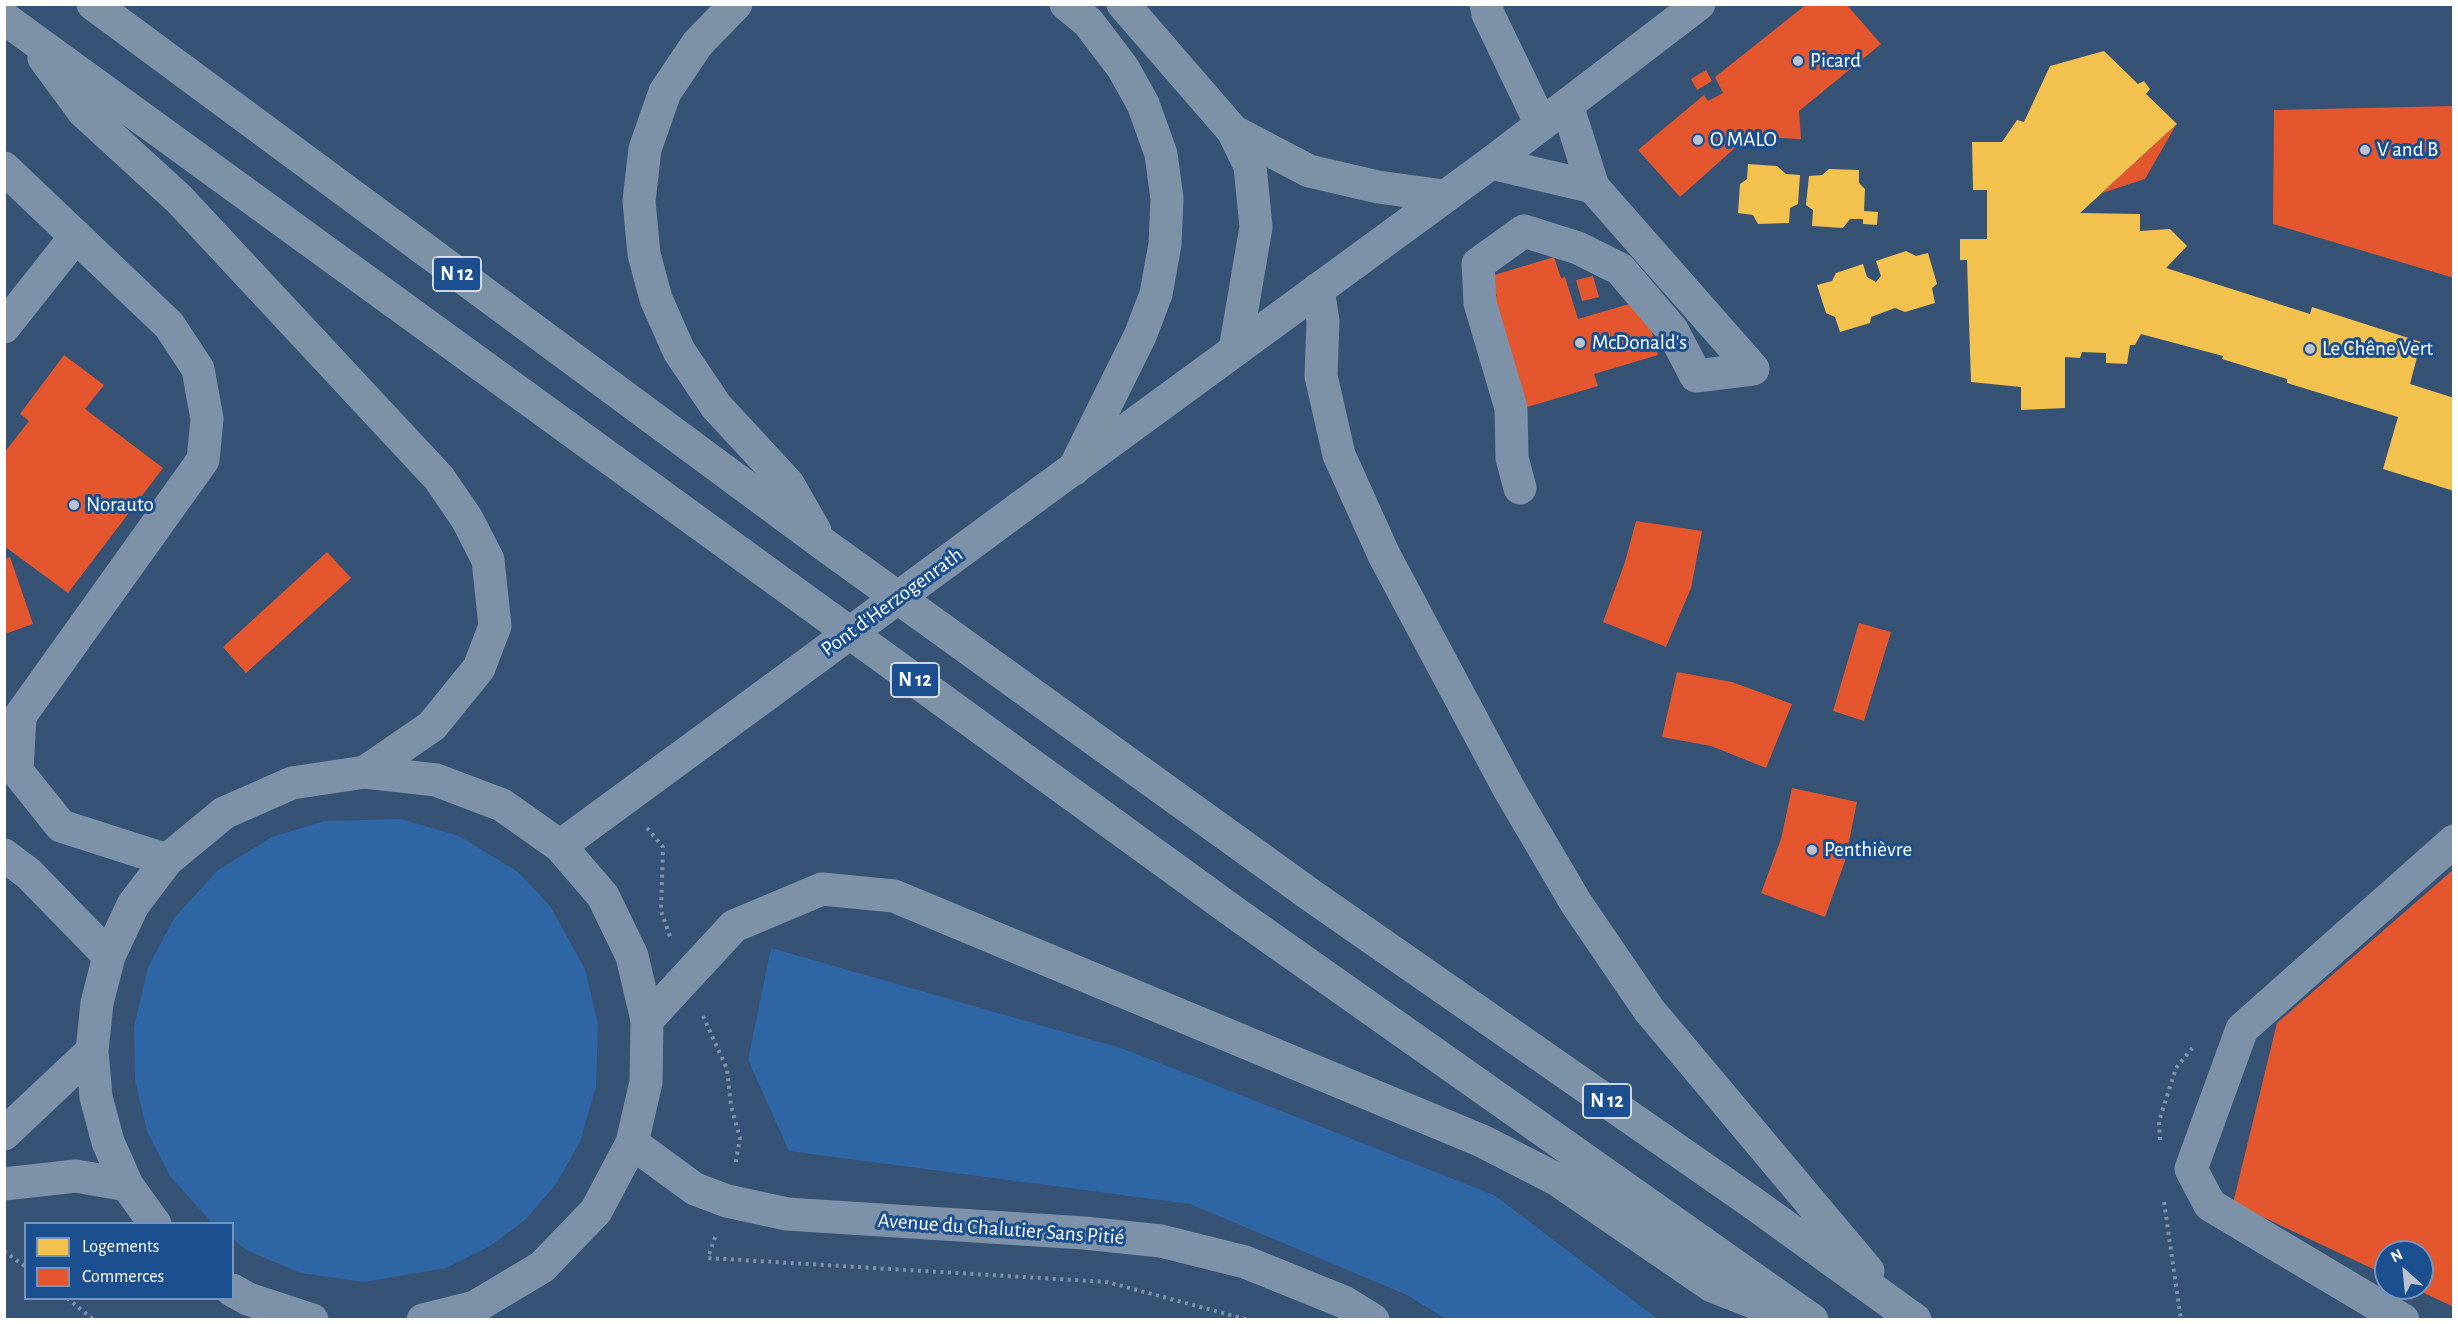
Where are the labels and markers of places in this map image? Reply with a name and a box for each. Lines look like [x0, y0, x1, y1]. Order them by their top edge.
place label: Picard [1810, 48, 1861, 74]
marker: Picard [1791, 54, 1805, 68]
place label: O MALO [1710, 127, 1777, 153]
marker: O MALO [1691, 133, 1705, 147]
place label: V and B [2377, 137, 2438, 163]
marker: V and B [2358, 143, 2372, 157]
place label: McDonald's [1592, 330, 1687, 356]
marker: McDonald's [1573, 336, 1587, 350]
place label: Le Chêne Vert [2322, 336, 2433, 362]
marker: Le Chêne Vert [2303, 342, 2317, 356]
place label: Norauto [86, 492, 154, 518]
marker: Norauto [67, 498, 81, 512]
place label: Penthièvre [1824, 837, 1912, 863]
marker: Penthièvre [1805, 843, 1819, 857]

